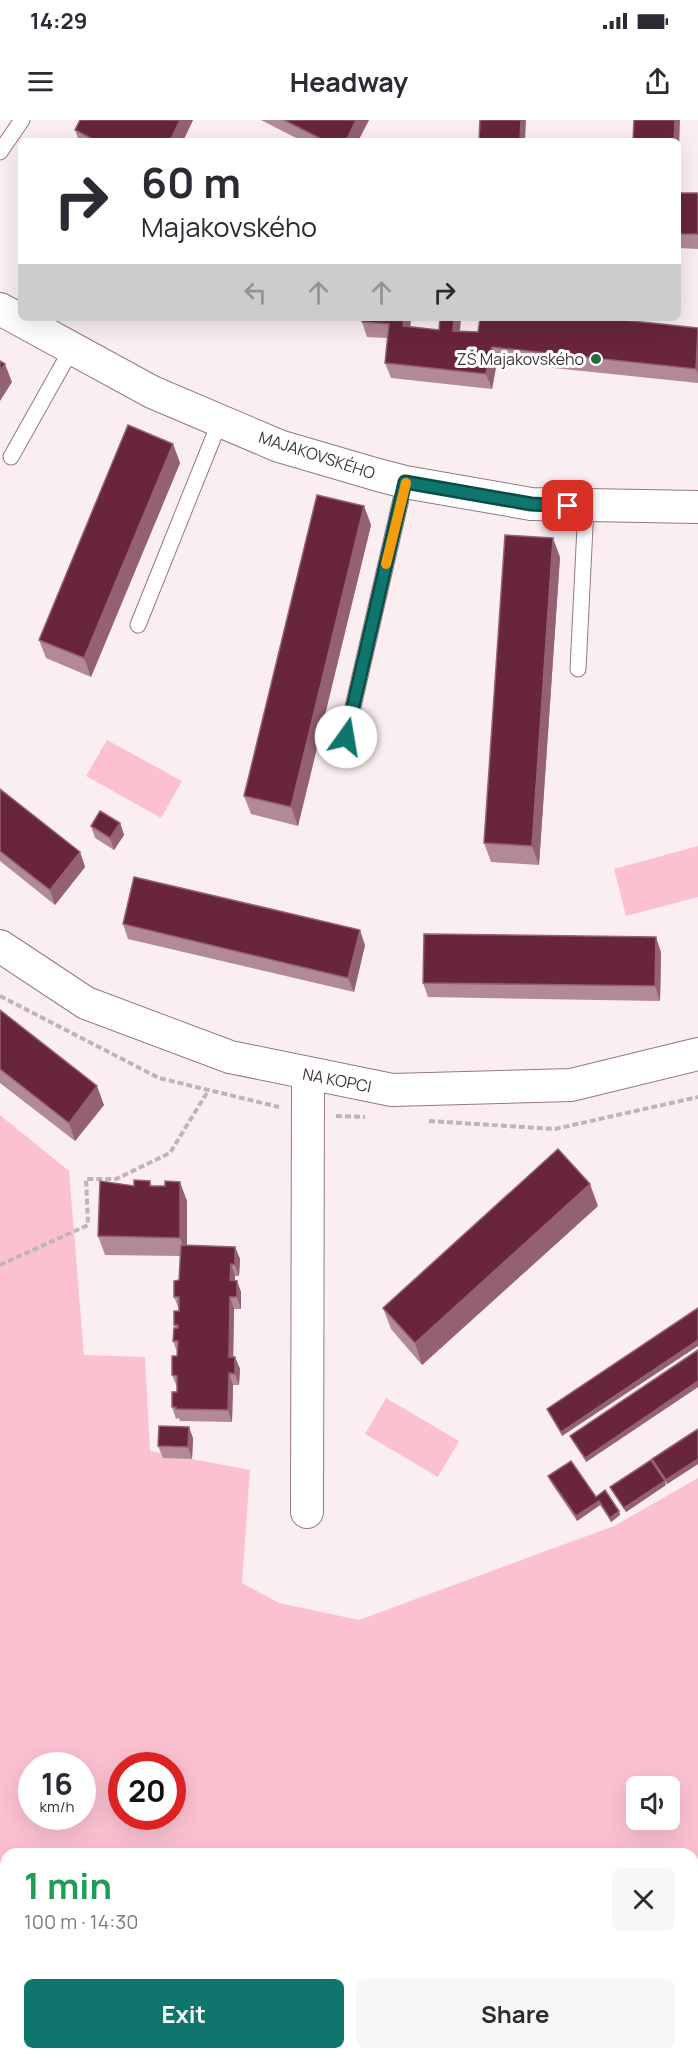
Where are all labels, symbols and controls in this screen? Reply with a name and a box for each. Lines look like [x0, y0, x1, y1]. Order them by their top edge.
text: 14:29 [30, 6, 87, 36]
text: Headway [290, 63, 408, 100]
icon: menu [24, 65, 57, 98]
icon: share [641, 65, 674, 98]
text: 60 m [141, 153, 241, 211]
icon: right [42, 162, 120, 240]
text: Majakovského [141, 208, 317, 245]
icon: left [239, 276, 272, 309]
icon: ahead [302, 276, 335, 309]
icon: ahead [365, 276, 398, 309]
icon: right [428, 276, 461, 309]
place label: ZŠ Majakovského [457, 348, 584, 370]
marker: ZŠ Majakovského [589, 352, 603, 366]
street label: MAJAKOVSKÉHO [256, 426, 378, 484]
pin [542, 480, 593, 531]
icon: arrive [551, 489, 584, 522]
position arrow [314, 705, 378, 769]
street label: NA KOPCI [301, 1063, 373, 1097]
speed limit sign: 20 [108, 1752, 186, 1830]
text: 16 [41, 1763, 73, 1804]
map controls [626, 1776, 680, 1830]
button: sound [626, 1776, 680, 1830]
text: km/h [40, 1796, 74, 1817]
text: 1 min [24, 1861, 112, 1910]
button: close [612, 1868, 675, 1931]
text: 100 m · 14:30 [24, 1908, 139, 1935]
button: Exit [24, 1979, 344, 2048]
button: Share [356, 1979, 675, 2048]

